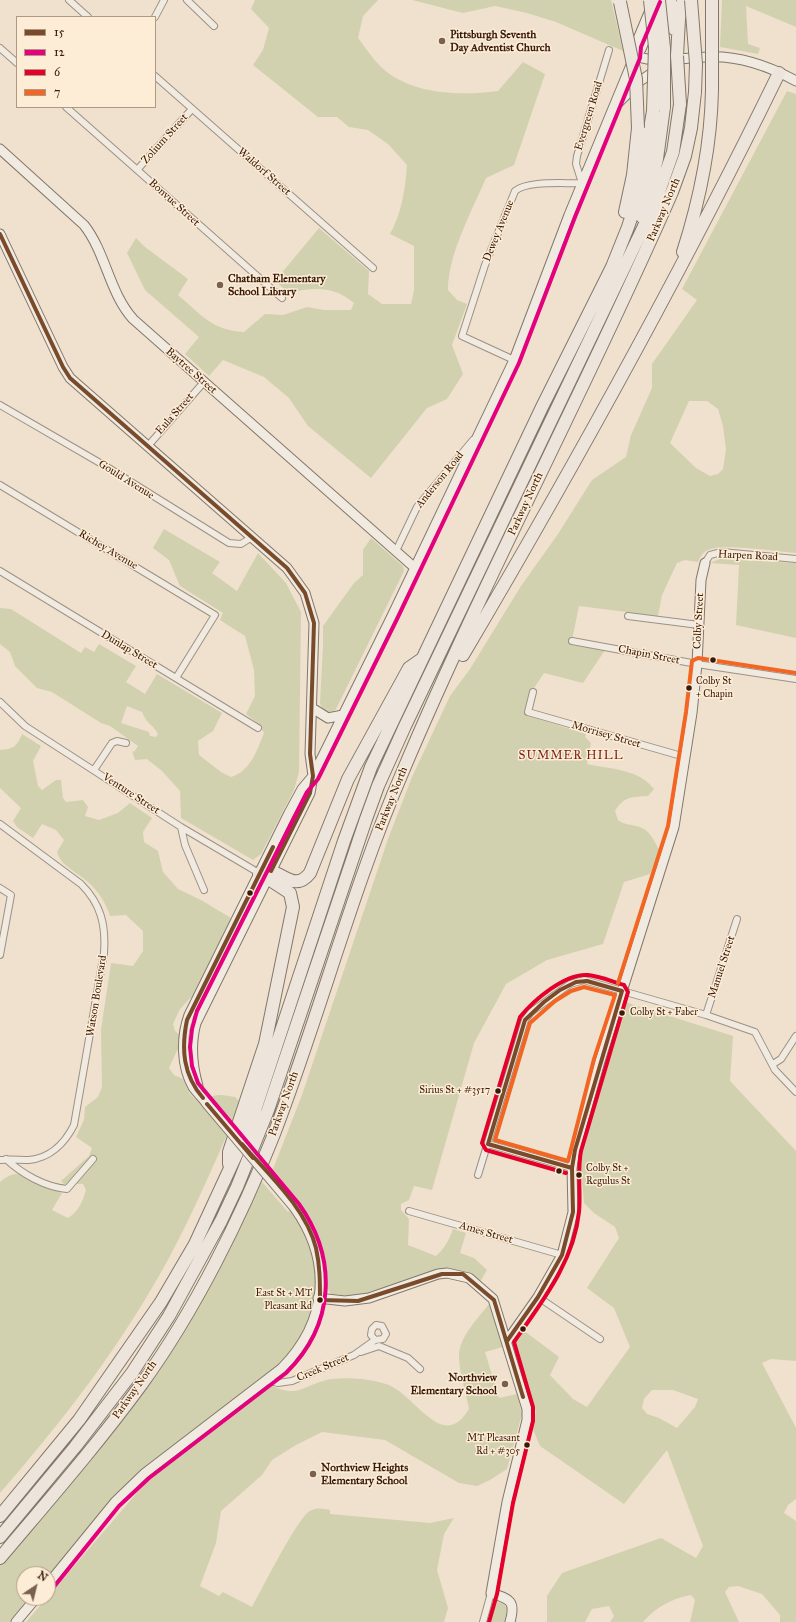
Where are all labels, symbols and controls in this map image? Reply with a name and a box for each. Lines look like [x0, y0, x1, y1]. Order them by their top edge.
legend [16, 16, 156, 108]
text: 15 [54, 25, 64, 39]
place label: Pittsburgh Seventh Day Adventist Church [450, 28, 551, 54]
marker: Pittsburgh Seventh Day Adventist Church [437, 36, 447, 46]
text: 12 [54, 45, 65, 59]
text: 6 [54, 65, 60, 79]
street label: Evergreen Road [572, 80, 606, 152]
text: 7 [54, 85, 60, 99]
street label: Zolium Street [139, 111, 191, 167]
street label: Waldorf Street [235, 145, 293, 199]
street label: Parkway North [645, 176, 683, 244]
street label: Bonvue Street [146, 177, 202, 229]
street label: Dewey Avenue [481, 198, 517, 264]
place label: Chatham Elementary School Library [228, 272, 325, 298]
marker: Chatham Elementary School Library [215, 280, 225, 290]
street label: Baytree Street [163, 345, 219, 397]
street label: Eula Street [153, 390, 197, 438]
street label: Anderson Road [413, 449, 467, 511]
street label: Gould Avenue [96, 458, 156, 502]
street label: Parkway North [506, 470, 546, 538]
street label: Richey Avenue [76, 527, 140, 573]
street label: Harpen Road [718, 548, 778, 564]
street label: Colby Street [691, 593, 707, 649]
street label: Dunlap Street [98, 628, 160, 672]
street label: Chapin Street [617, 643, 681, 667]
unlabelled marker [708, 655, 718, 665]
place label: Colby St + Chapin [696, 676, 733, 700]
marker: Colby St + Chapin [684, 683, 694, 693]
street label: Morrisey Street [570, 719, 642, 751]
district label: SUMMER HILL [519, 749, 623, 763]
street label: Parkway North [373, 765, 411, 833]
street label: Venture Street [100, 771, 162, 817]
unlabelled marker [245, 888, 255, 898]
street label: Manuel Street [706, 934, 738, 1000]
street label: Watson Boulevard [84, 954, 110, 1038]
place label: Colby St + Faber [630, 1007, 698, 1019]
marker: Colby St + Faber [617, 1008, 627, 1018]
street label: Parkway North [266, 1070, 302, 1138]
place label: Sirius St + #3517 [419, 1085, 490, 1097]
marker: Sirius St + #3517 [493, 1086, 503, 1096]
place label: Colby St + Regulus St [586, 1163, 630, 1186]
unlabelled marker [554, 1166, 564, 1176]
marker: Colby St + Regulus St [574, 1170, 584, 1180]
street label: Ames Street [458, 1219, 514, 1247]
place label: East St + MT Pleasant Rd [256, 1288, 312, 1312]
marker: East St + MT Pleasant Rd [315, 1295, 325, 1305]
unlabelled marker [518, 1324, 528, 1334]
street label: Creek Street [295, 1351, 351, 1385]
street label: Parkway North [110, 1358, 160, 1422]
place label: Northview Elementary School [410, 1371, 497, 1397]
marker: Northview Elementary School [500, 1379, 510, 1389]
place label: MT Pleasant Rd + #305 [467, 1433, 520, 1456]
marker: MT Pleasant Rd + #305 [522, 1440, 532, 1450]
place label: Northview Heights Elementary School [321, 1461, 408, 1487]
marker: Northview Heights Elementary School [308, 1469, 318, 1479]
north arrow [16, 1566, 56, 1606]
text: N [35, 1569, 50, 1585]

